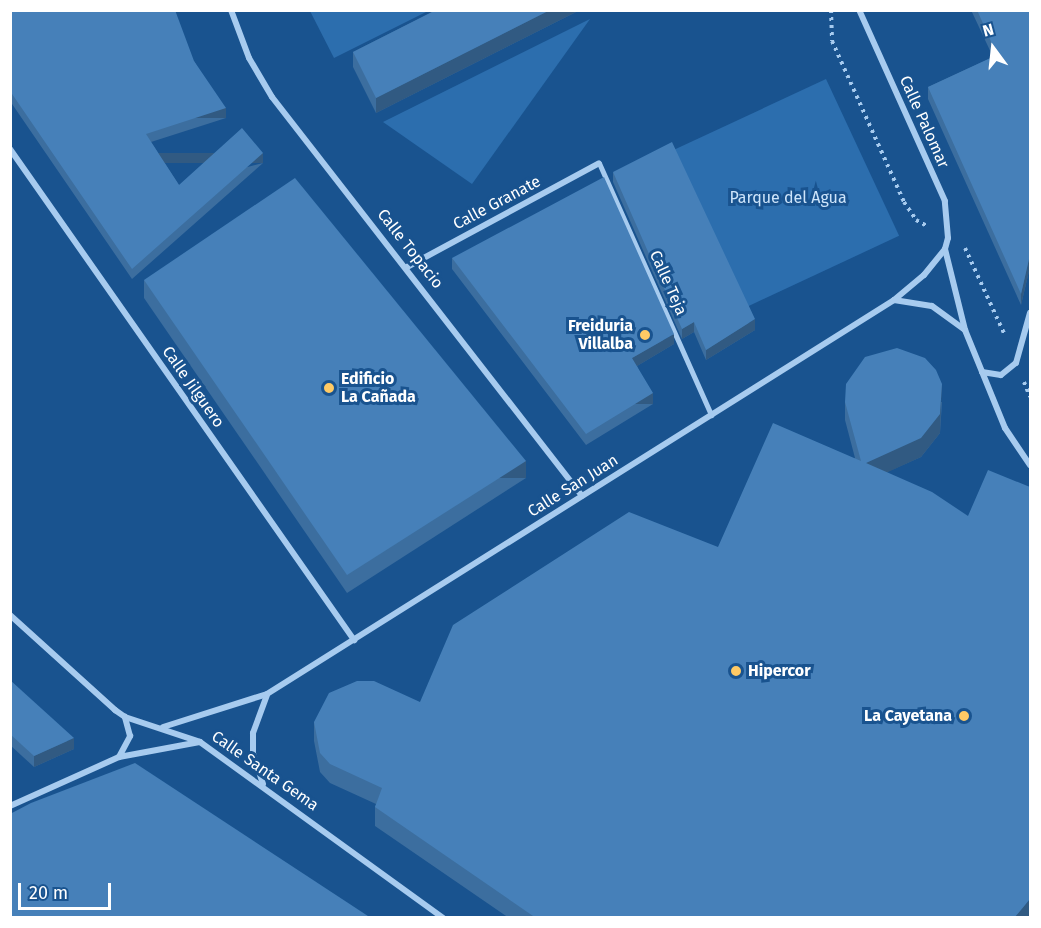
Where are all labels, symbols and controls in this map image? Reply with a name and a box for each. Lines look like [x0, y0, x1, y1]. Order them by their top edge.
north arrow [963, 18, 1023, 78]
text: N [981, 20, 996, 41]
street label: Calle Palomar [895, 73, 953, 171]
street label: Calle Granate [450, 172, 544, 234]
park label: Parque del Agua [729, 188, 847, 208]
street label: Calle Topacio [373, 205, 447, 293]
street label: Calle Teja [645, 248, 691, 318]
place label: Freiduria Villalba [568, 316, 633, 354]
marker: Freiduria Villalba [638, 328, 652, 342]
street label: Calle Jilguero [158, 343, 228, 431]
place label: Edificio La Cañada [341, 369, 416, 407]
marker: Edificio La Cañada [322, 381, 336, 395]
street label: Calle San Juan [524, 451, 622, 521]
place label: Hipercor [748, 661, 811, 681]
marker: Hipercor [729, 664, 743, 678]
place label: La Cayetana [864, 706, 952, 726]
marker: La Cayetana [957, 709, 971, 723]
street label: Calle Santa Gema [208, 727, 322, 815]
scale bar [21, 871, 114, 909]
text: 20 m [29, 882, 68, 904]

